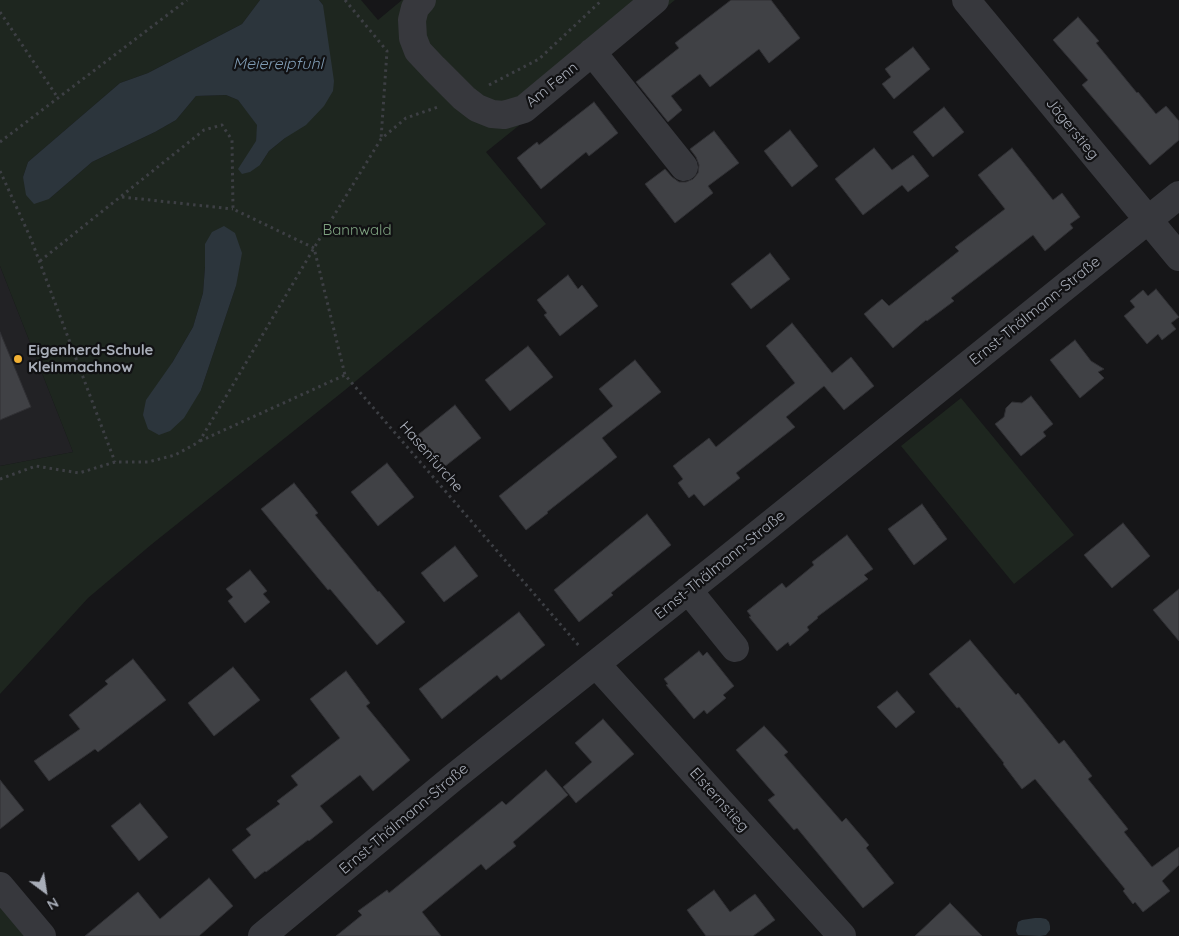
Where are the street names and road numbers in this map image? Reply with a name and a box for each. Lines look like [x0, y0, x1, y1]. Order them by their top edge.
street label: Am Fenn [522, 59, 582, 111]
street label: Jägerstieg [1042, 95, 1102, 163]
street label: Ernst-Thälmann-Straße [966, 253, 1104, 369]
street label: Hasenfurche [395, 418, 467, 496]
street label: Ernst-Thälmann-Straße [651, 507, 789, 623]
street label: Ernst-Thälmann-Straße [336, 760, 472, 878]
street label: Elsternstieg [686, 764, 752, 836]

